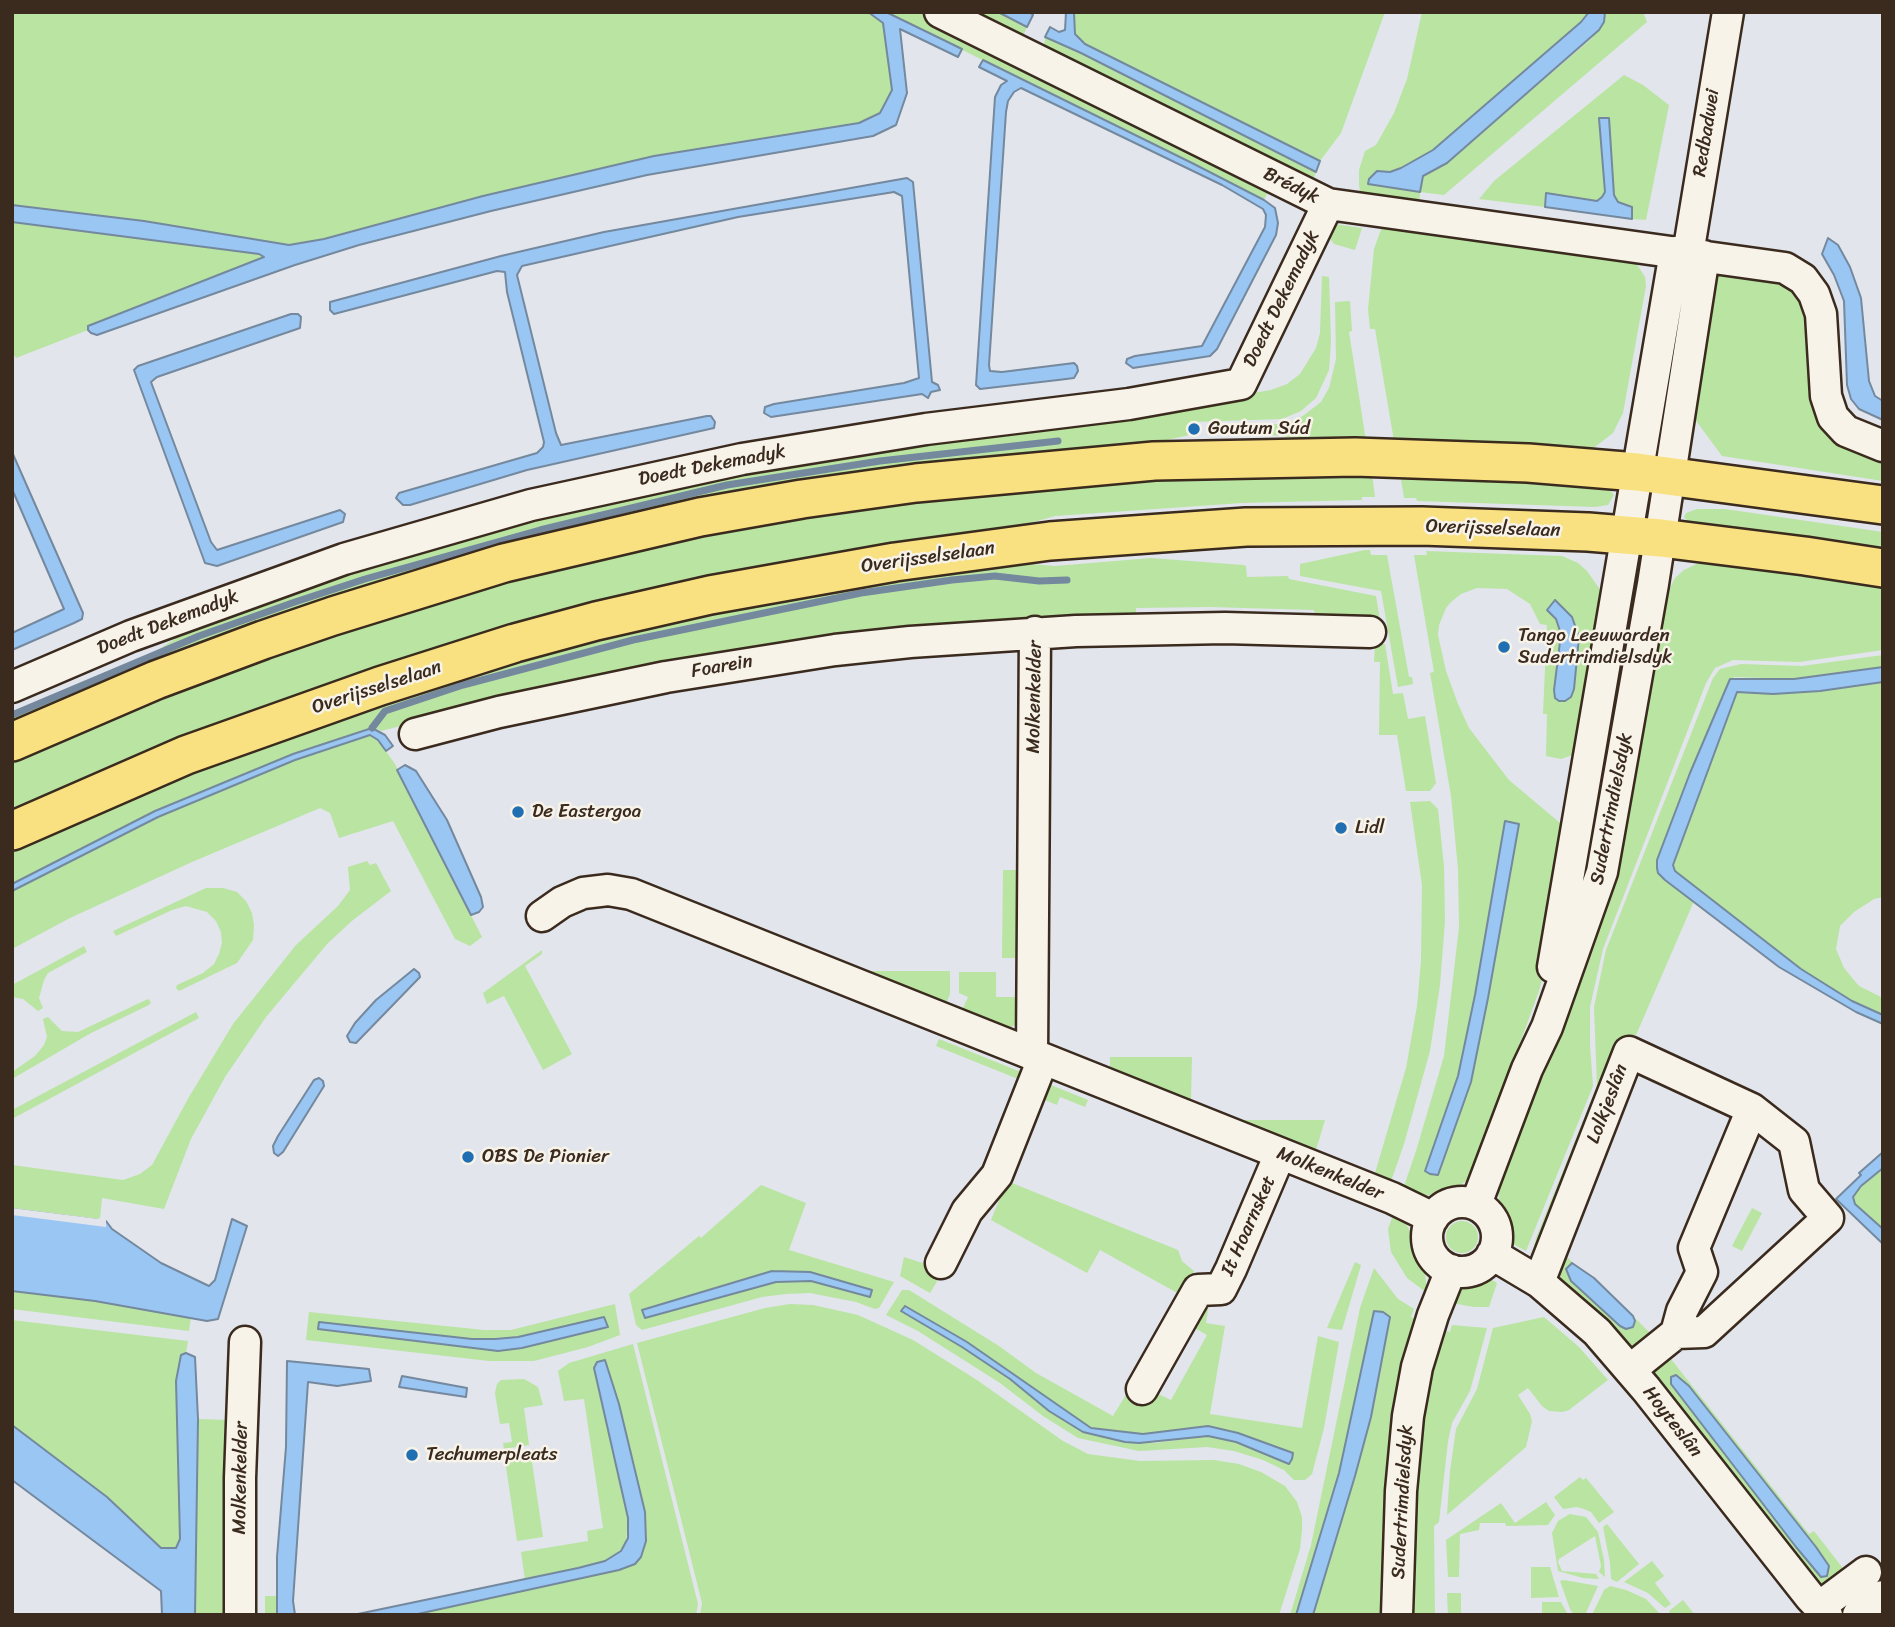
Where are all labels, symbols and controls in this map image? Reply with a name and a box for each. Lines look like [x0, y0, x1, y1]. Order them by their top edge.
street label: Redbadwei [1689, 87, 1725, 179]
street label: Brédyk [1259, 163, 1323, 209]
street label: Doedt Dekemadyk [1239, 227, 1325, 371]
place label: Goutum Súd [1208, 418, 1310, 440]
marker: Goutum Súd [1186, 421, 1202, 437]
street label: Doedt Dekemadyk [637, 441, 787, 491]
street label: Overijsselselaan [1425, 515, 1561, 543]
street label: Overijsselselaan [860, 537, 996, 579]
street label: Doedt Dekemadyk [94, 586, 242, 660]
place label: Tango Leeuwarden Sudertrimdielsdyk [1518, 625, 1672, 669]
marker: Tango Leeuwarden Sudertrimdielsdyk [1496, 639, 1512, 655]
street label: Molkenkelder [1023, 640, 1047, 754]
street label: Foarein [690, 650, 754, 684]
street label: Overijsselselaan [309, 656, 445, 720]
street label: Sudertrimdielsdyk [1586, 731, 1638, 887]
place label: De Eastergoa [532, 801, 641, 823]
marker: De Eastergoa [510, 804, 526, 820]
place label: Lidl [1355, 817, 1384, 839]
marker: Lidl [1333, 820, 1349, 836]
street label: Lolkjeslân [1582, 1061, 1634, 1147]
street label: Molkenkelder [1273, 1142, 1387, 1206]
place label: OBS De Pionier [482, 1146, 609, 1168]
marker: OBS De Pionier [460, 1149, 476, 1165]
street label: It Hoarnsket [1217, 1173, 1281, 1279]
street label: Hoyteslân [1637, 1382, 1707, 1462]
street label: Molkenkelder [229, 1421, 253, 1535]
street label: Sudertrimdielsdyk [1388, 1424, 1418, 1580]
place label: Techumerpleats [426, 1444, 558, 1466]
marker: Techumerpleats [404, 1447, 420, 1463]

